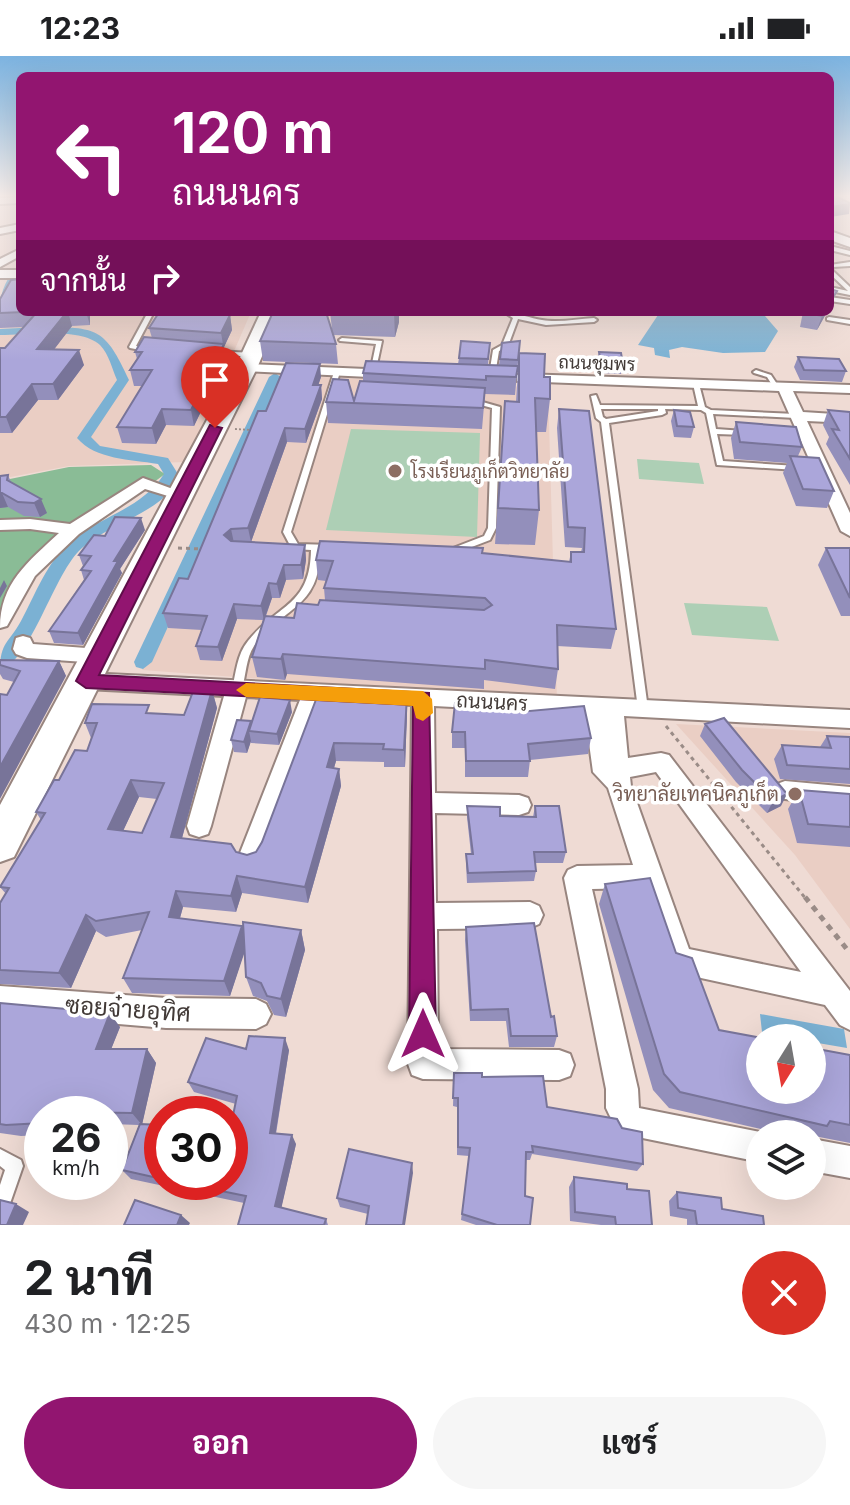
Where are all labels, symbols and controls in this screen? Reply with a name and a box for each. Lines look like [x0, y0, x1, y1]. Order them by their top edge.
text: 12:23 [40, 10, 120, 46]
text: 120 m [172, 99, 334, 167]
icon: left [40, 104, 144, 208]
text: ถนนนคร [172, 170, 301, 214]
icon: right [143, 256, 187, 300]
text: จากนั้น [40, 262, 127, 298]
pin [181, 346, 249, 428]
street label: ถนนชุมพร [558, 351, 636, 377]
icon: arrive [193, 358, 237, 402]
place label: โรงเรียนภูเก็ตวิทยาลัย [410, 458, 570, 485]
marker: โรงเรียนภูเก็ตวิทยาลัย [386, 462, 404, 480]
street label: ถนนนคร [456, 688, 528, 716]
place label: วิทยาลัยเทคนิคภูเก็ต [612, 779, 779, 809]
marker: วิทยาลัยเทคนิคภูเก็ต [786, 785, 804, 803]
street label: ซอยจ๋ายอุทิศ [64, 990, 192, 1030]
position arrow [381, 992, 465, 1076]
north arrow [746, 1024, 826, 1104]
map controls [746, 1024, 826, 1200]
speed limit sign: 30 [144, 1096, 248, 1200]
text: 26 [50, 1113, 102, 1162]
button: layers [746, 1120, 826, 1200]
text: km/h [52, 1156, 100, 1180]
text: 2 นาที [24, 1248, 154, 1307]
button: close [742, 1251, 826, 1335]
text: 430 m · 12:25 [24, 1308, 191, 1339]
button: ออก [24, 1397, 417, 1489]
button: แชร์ [433, 1397, 826, 1489]

